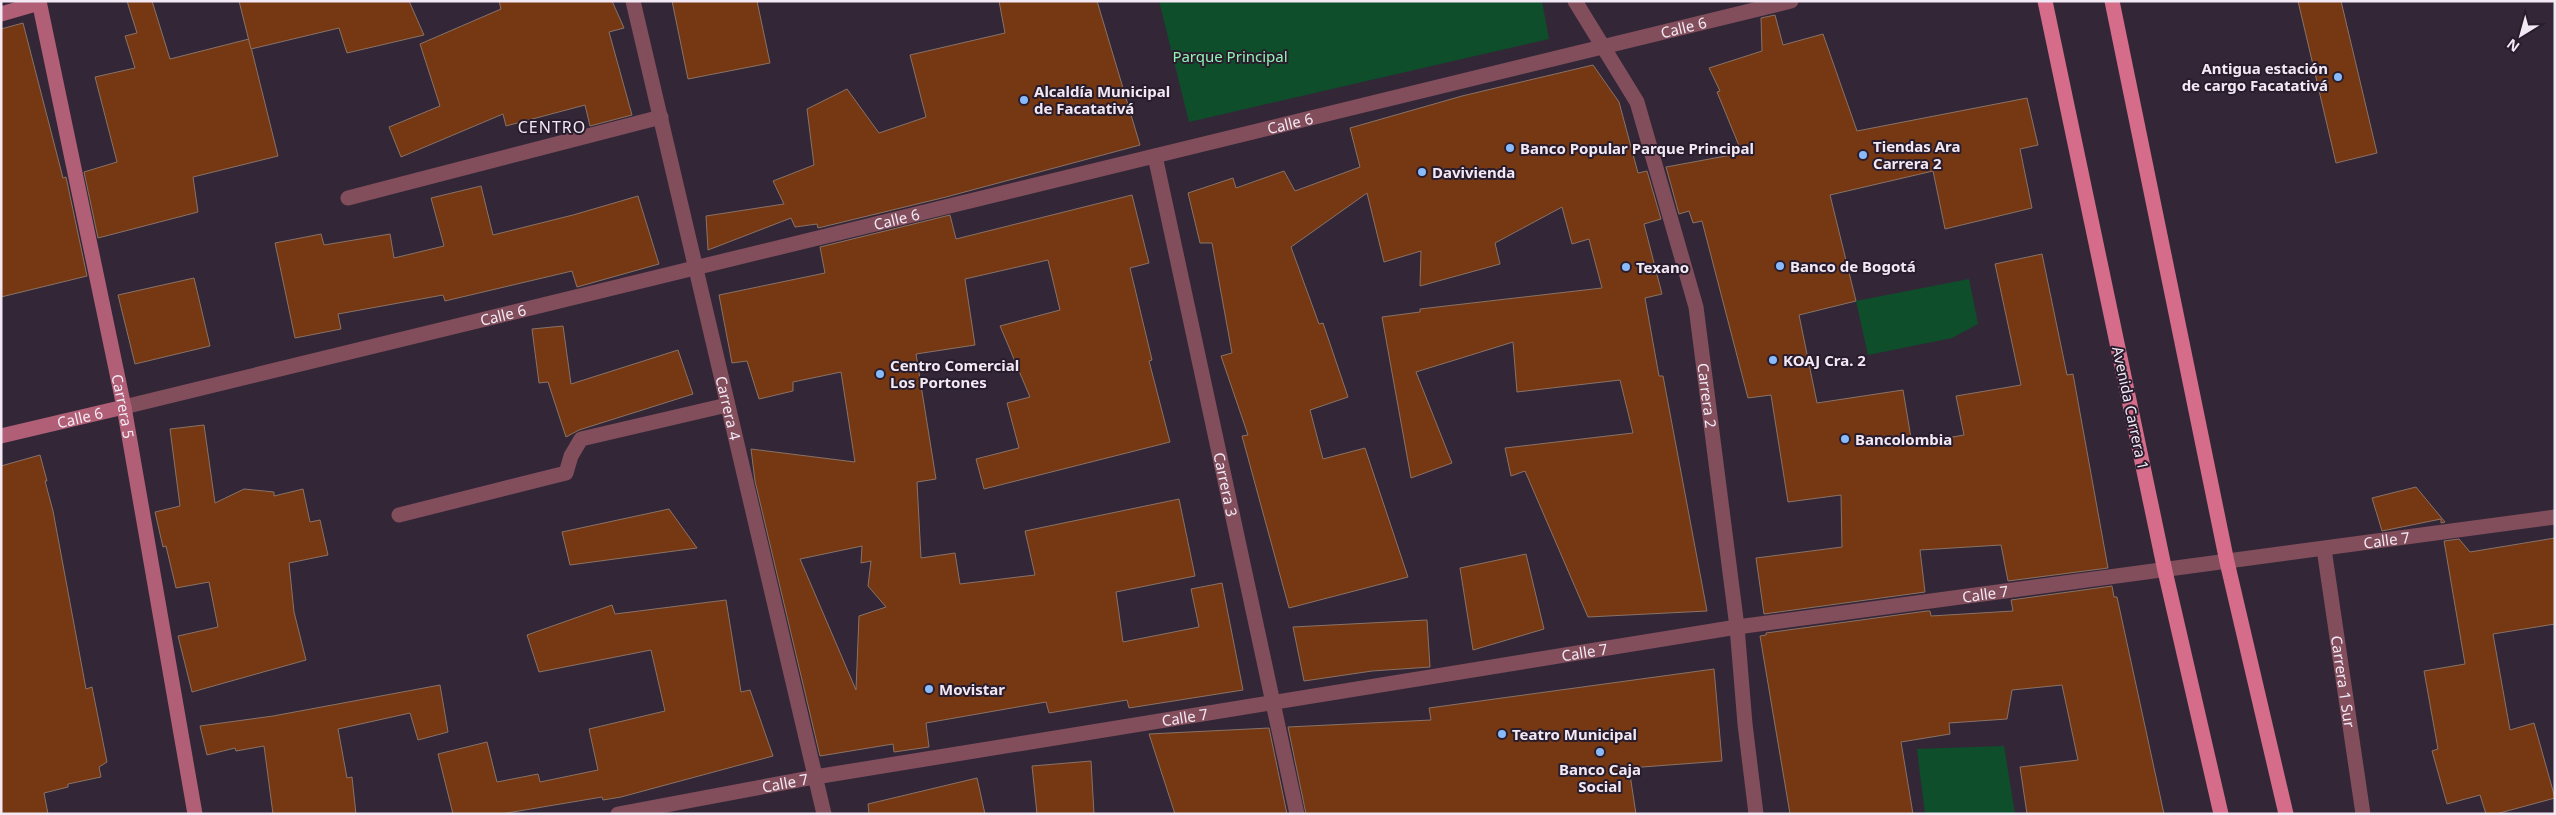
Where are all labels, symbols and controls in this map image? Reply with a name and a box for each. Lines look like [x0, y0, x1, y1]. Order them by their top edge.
north arrow [2496, 10, 2546, 60]
street label: Calle 6 [1658, 12, 1708, 42]
text: N [2503, 35, 2523, 57]
park label: Parque Principal [1172, 46, 1288, 66]
place label: Antigua estación de cargo Facatativá [2182, 58, 2328, 95]
marker: Antigua estación de cargo Facatativá [2332, 71, 2344, 83]
place label: Alcaldía Municipal de Facatativá [1034, 81, 1170, 118]
marker: Alcaldía Municipal de Facatativá [1018, 94, 1030, 106]
street label: Calle 6 [1265, 108, 1315, 138]
district label: CENTRO [518, 116, 586, 138]
place label: Tiendas Ara Carrera 2 [1873, 136, 1961, 173]
place label: Banco Popular Parque Principal [1520, 138, 1754, 158]
marker: Banco Popular Parque Principal [1504, 142, 1516, 154]
marker: Tiendas Ara Carrera 2 [1857, 149, 1869, 161]
place label: Davivienda [1432, 162, 1515, 182]
marker: Davivienda [1416, 166, 1428, 178]
street label: Calle 6 [871, 204, 921, 234]
place label: Banco de Bogotá [1790, 256, 1916, 276]
place label: Texano [1636, 257, 1689, 277]
marker: Banco de Bogotá [1774, 260, 1786, 272]
marker: Texano [1620, 261, 1632, 273]
street label: Calle 6 [478, 299, 528, 330]
street label: Avenida Carrera 1 [2108, 344, 2154, 472]
place label: KOAJ Cra. 2 [1783, 350, 1866, 370]
marker: KOAJ Cra. 2 [1767, 354, 1779, 366]
place label: Centro Comercial Los Portones [890, 355, 1019, 392]
street label: Carrera 2 [1693, 362, 1721, 429]
marker: Centro Comercial Los Portones [874, 368, 886, 380]
street label: Carrera 5 [107, 372, 139, 440]
street label: Carrera 4 [711, 374, 746, 442]
street label: Calle 6 [55, 402, 105, 432]
place label: Bancolombia [1855, 429, 1952, 449]
marker: Bancolombia [1839, 433, 1851, 445]
street label: Carrera 3 [1209, 450, 1243, 518]
street label: Calle 7 [2362, 527, 2411, 553]
street label: Calle 7 [1961, 581, 2010, 607]
street label: Carrera 1 Sur [2327, 634, 2360, 729]
street label: Calle 7 [1560, 638, 1609, 665]
place label: Movistar [939, 679, 1005, 699]
marker: Movistar [923, 683, 935, 695]
street label: Calle 7 [1160, 703, 1209, 730]
place label: Teatro Municipal [1512, 724, 1637, 744]
marker: Teatro Municipal [1496, 728, 1508, 740]
marker: Banco Caja Social [1594, 746, 1606, 758]
place label: Banco Caja Social [1559, 759, 1641, 796]
street label: Calle 7 [760, 768, 810, 797]

